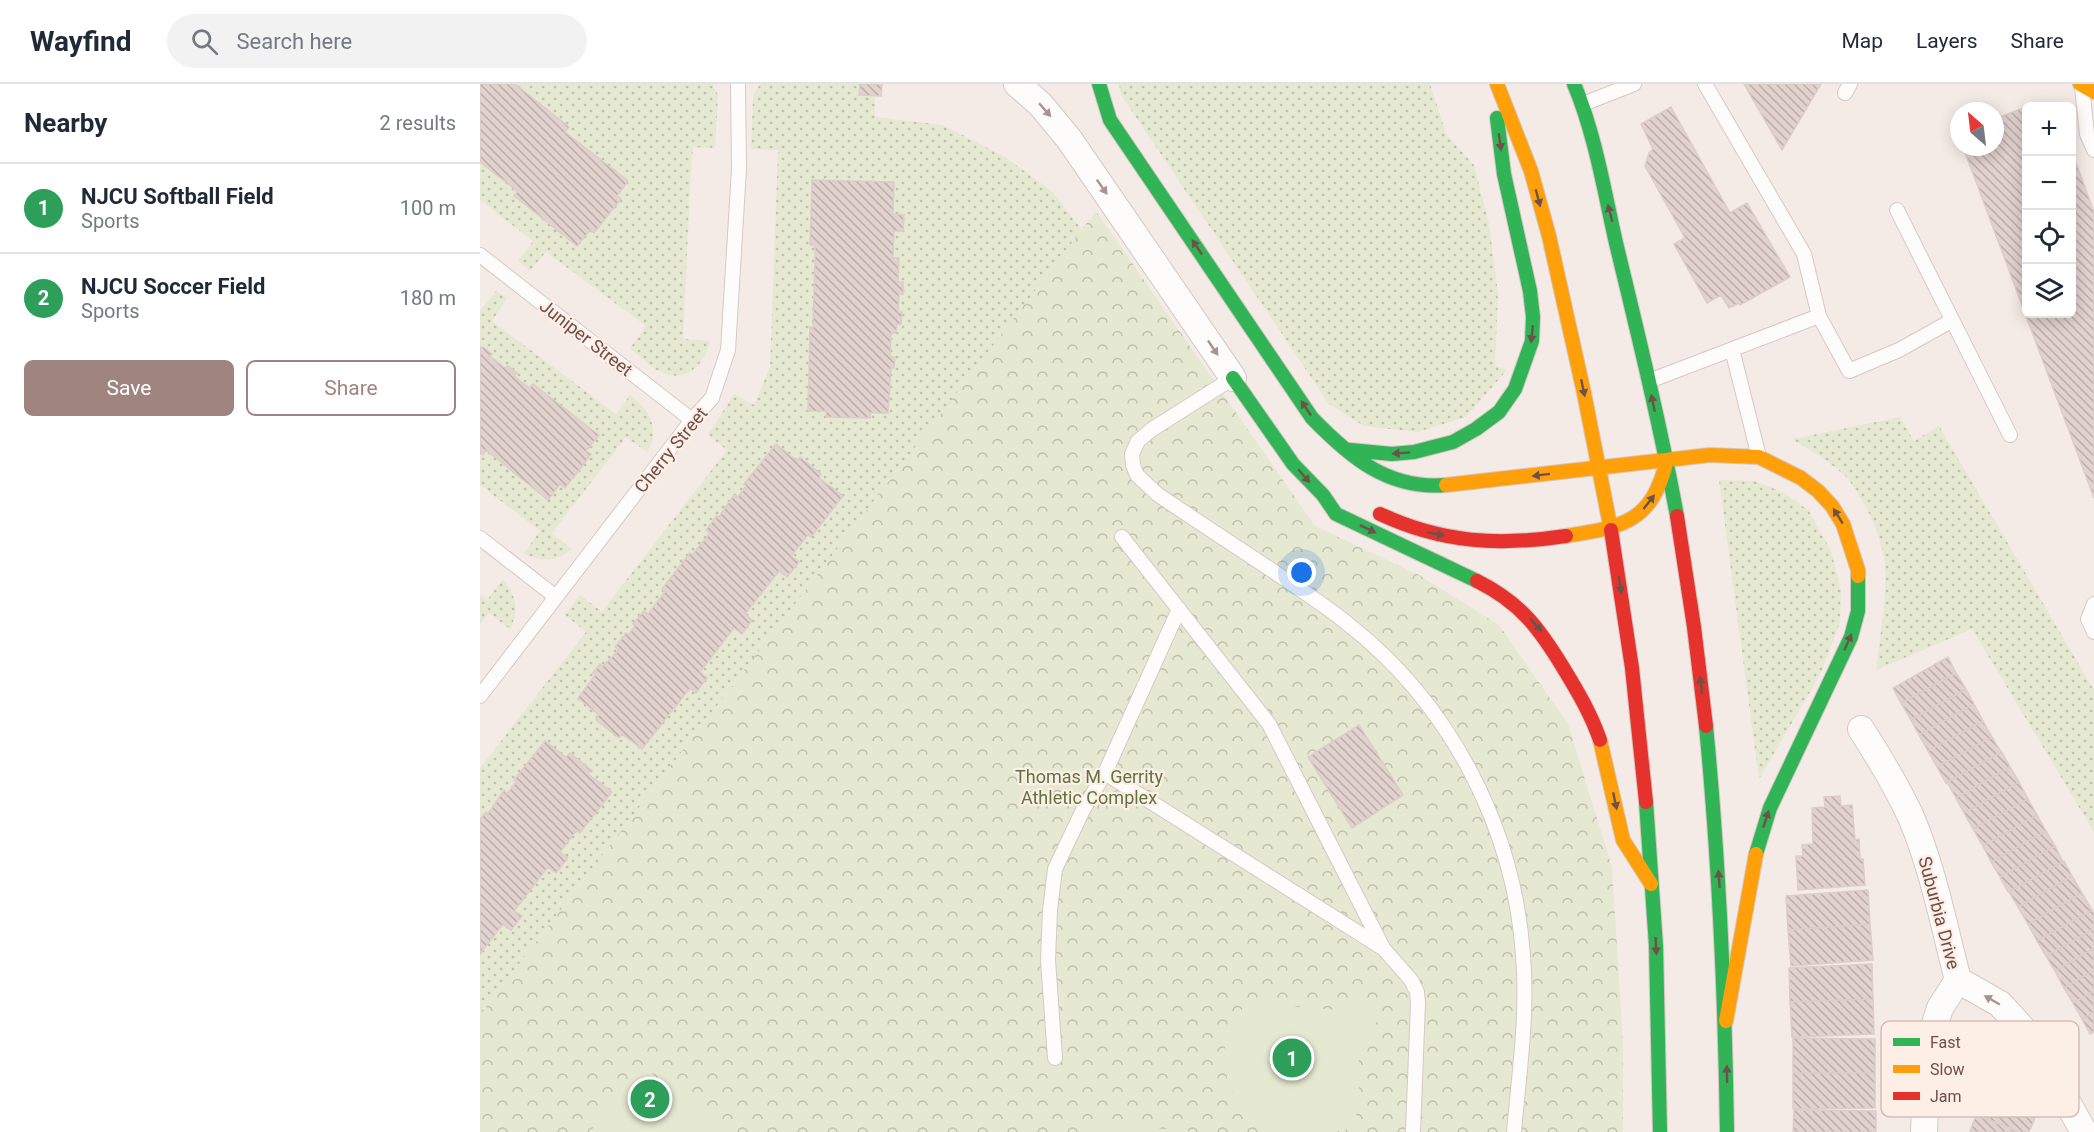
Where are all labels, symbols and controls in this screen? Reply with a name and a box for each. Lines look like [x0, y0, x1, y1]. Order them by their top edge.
search box [167, 14, 587, 68]
text: Wayfind [30, 25, 131, 58]
icon: search [188, 25, 221, 58]
text: Search here [236, 29, 352, 54]
text: Map [1841, 29, 1883, 53]
text: Layers [1916, 29, 1977, 53]
text: Share [2010, 29, 2064, 53]
one-way arrow [1038, 102, 1051, 117]
north arrow [1950, 102, 2004, 156]
map controls [2022, 102, 2076, 318]
button: + [2022, 102, 2076, 156]
text: Nearby [24, 108, 107, 138]
text: 2 results [380, 111, 456, 135]
one-way arrow [1495, 133, 1504, 152]
button: − [2022, 156, 2076, 210]
one-way arrow [1096, 179, 1108, 195]
text: NJCU Softball Field [81, 184, 274, 209]
one-way arrow [1534, 189, 1544, 208]
text: 1 [38, 196, 49, 220]
text: 100 m [400, 196, 456, 220]
one-way arrow [1604, 203, 1614, 222]
text: Sports [81, 209, 140, 233]
button: locate [2022, 210, 2076, 264]
one-way arrow [1191, 239, 1202, 255]
button: layers [2022, 264, 2076, 318]
text: NJCU Soccer Field [81, 274, 265, 299]
text: 2 [38, 286, 49, 310]
text: 180 m [400, 286, 456, 310]
street label: Juniper Street [536, 295, 637, 380]
text: Sports [81, 299, 140, 323]
one-way arrow [1527, 324, 1537, 343]
one-way arrow [1207, 340, 1218, 356]
button: Save [24, 360, 234, 416]
button: Share [246, 360, 456, 416]
one-way arrow [1579, 379, 1588, 398]
one-way arrow [1648, 393, 1657, 412]
one-way arrow [1300, 401, 1312, 417]
street label: Cherry Street [630, 403, 712, 497]
one-way arrow [1391, 449, 1410, 458]
one-way arrow [1297, 468, 1310, 483]
one-way arrow [1532, 470, 1551, 479]
one-way arrow [1642, 495, 1654, 510]
one-way arrow [1832, 508, 1843, 524]
one-way arrow [1359, 525, 1376, 534]
one-way arrow [1427, 530, 1446, 539]
your location [1287, 558, 1316, 587]
one-way arrow [1615, 576, 1624, 595]
one-way arrow [1529, 617, 1542, 632]
one-way arrow [1843, 633, 1853, 651]
one-way arrow [1696, 675, 1705, 694]
park label: Thomas M. Gerrity Athletic Complex [1015, 766, 1163, 808]
one-way arrow [1611, 791, 1620, 810]
one-way arrow [1762, 810, 1771, 828]
street label: Suburbia Drive [1914, 854, 1965, 972]
one-way arrow [1714, 869, 1724, 888]
one-way arrow [1652, 936, 1661, 955]
one-way arrow [1984, 994, 2000, 1005]
legend [1881, 1021, 2079, 1117]
text: Fast [1930, 1033, 1961, 1052]
pin: 1 [1272, 1036, 1312, 1080]
text: Slow [1930, 1060, 1965, 1079]
one-way arrow [1722, 1064, 1732, 1083]
pin: 2 [630, 1076, 670, 1122]
text: Jam [1930, 1087, 1962, 1106]

